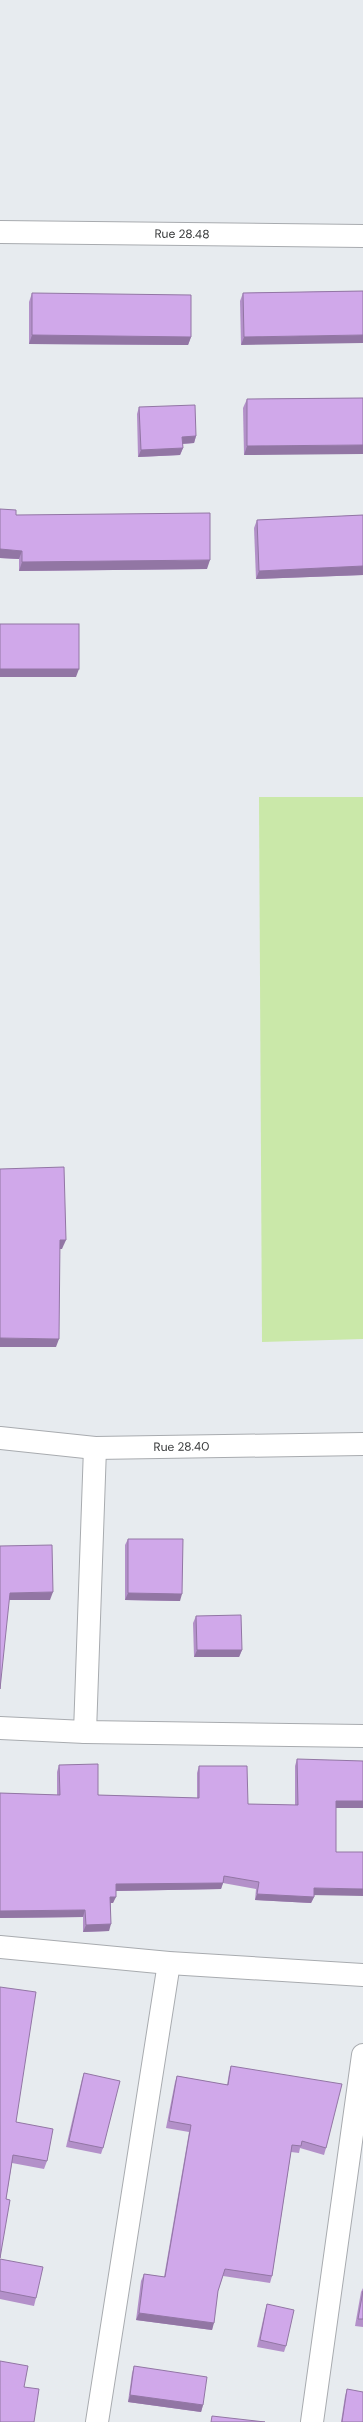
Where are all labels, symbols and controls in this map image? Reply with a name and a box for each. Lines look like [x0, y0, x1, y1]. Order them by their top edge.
street label: Rue 28.48 [154, 226, 210, 242]
street label: Rue 28.40 [153, 1438, 210, 1455]

